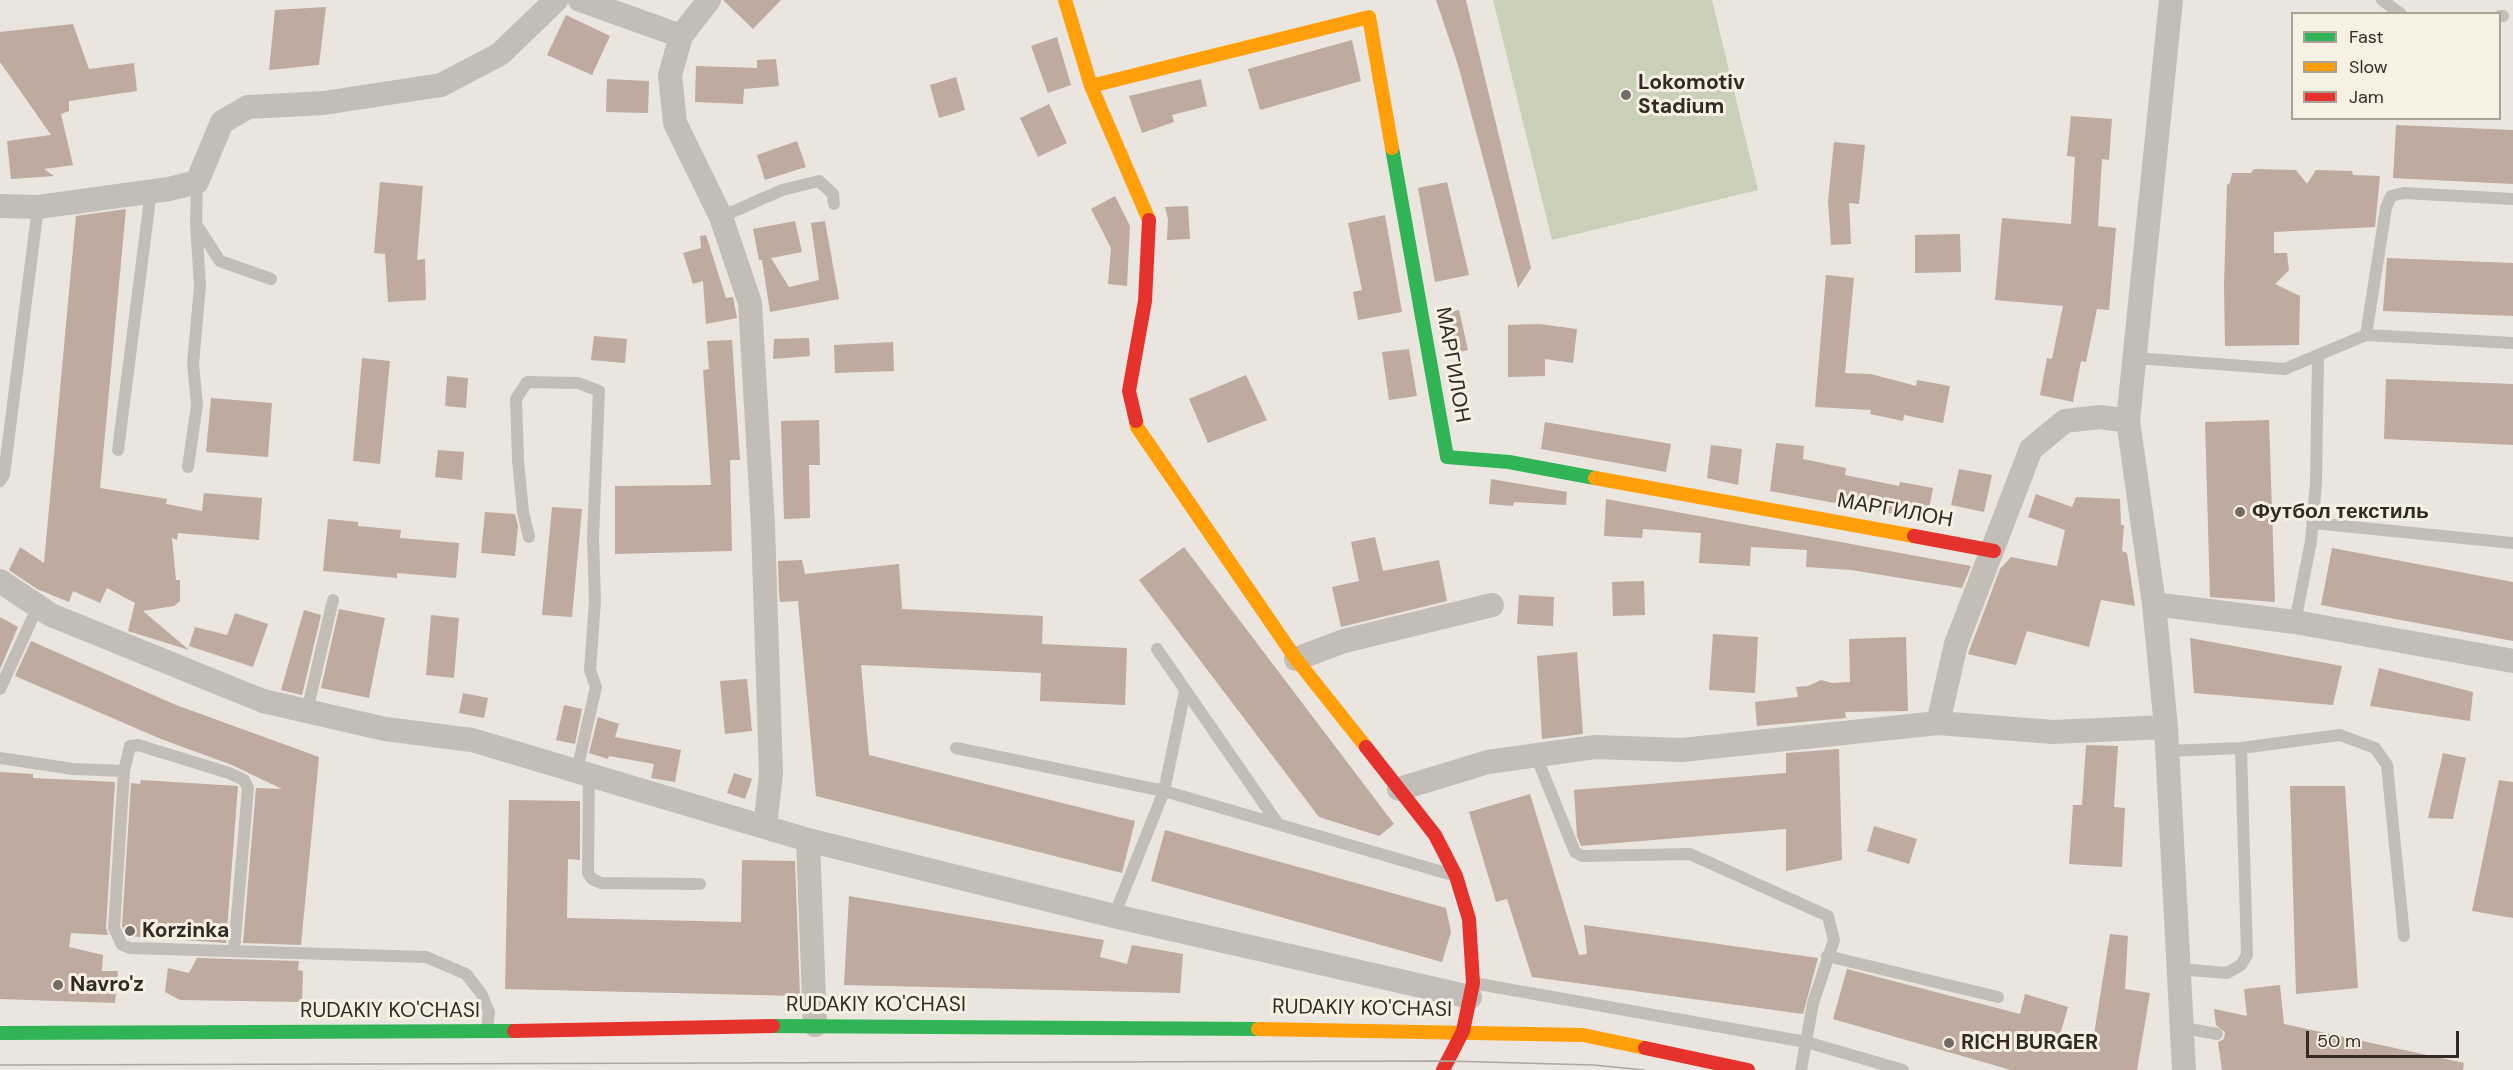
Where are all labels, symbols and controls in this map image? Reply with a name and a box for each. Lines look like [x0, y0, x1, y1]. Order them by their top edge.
legend [2291, 12, 2501, 120]
text: Fast [2349, 25, 2384, 49]
text: Slow [2349, 55, 2388, 79]
place label: Lokomotiv Stadium [1638, 70, 1745, 120]
text: Jam [2349, 85, 2384, 109]
marker: Lokomotiv Stadium [1619, 88, 1633, 102]
street label: МАРГИЛОН [1429, 305, 1475, 425]
street label: МАРГИЛОН [1835, 488, 1955, 534]
place label: Футбол текстиль [2252, 499, 2429, 525]
marker: Футбол текстиль [2233, 505, 2247, 519]
place label: Korzinka [142, 918, 229, 944]
marker: Korzinka [123, 924, 137, 938]
place label: Navro'z [70, 972, 144, 998]
marker: Navro'z [51, 978, 65, 992]
street label: RUDAKIY KO'CHASI [786, 992, 966, 1018]
street label: RUDAKIY KO'CHASI [1272, 995, 1452, 1023]
street label: RUDAKIY KO'CHASI [300, 998, 480, 1024]
scale bar [2309, 1019, 2462, 1057]
text: 50 m [2317, 1029, 2361, 1053]
place label: RICH BURGER [1961, 1030, 2098, 1056]
marker: RICH BURGER [1942, 1036, 1956, 1050]

